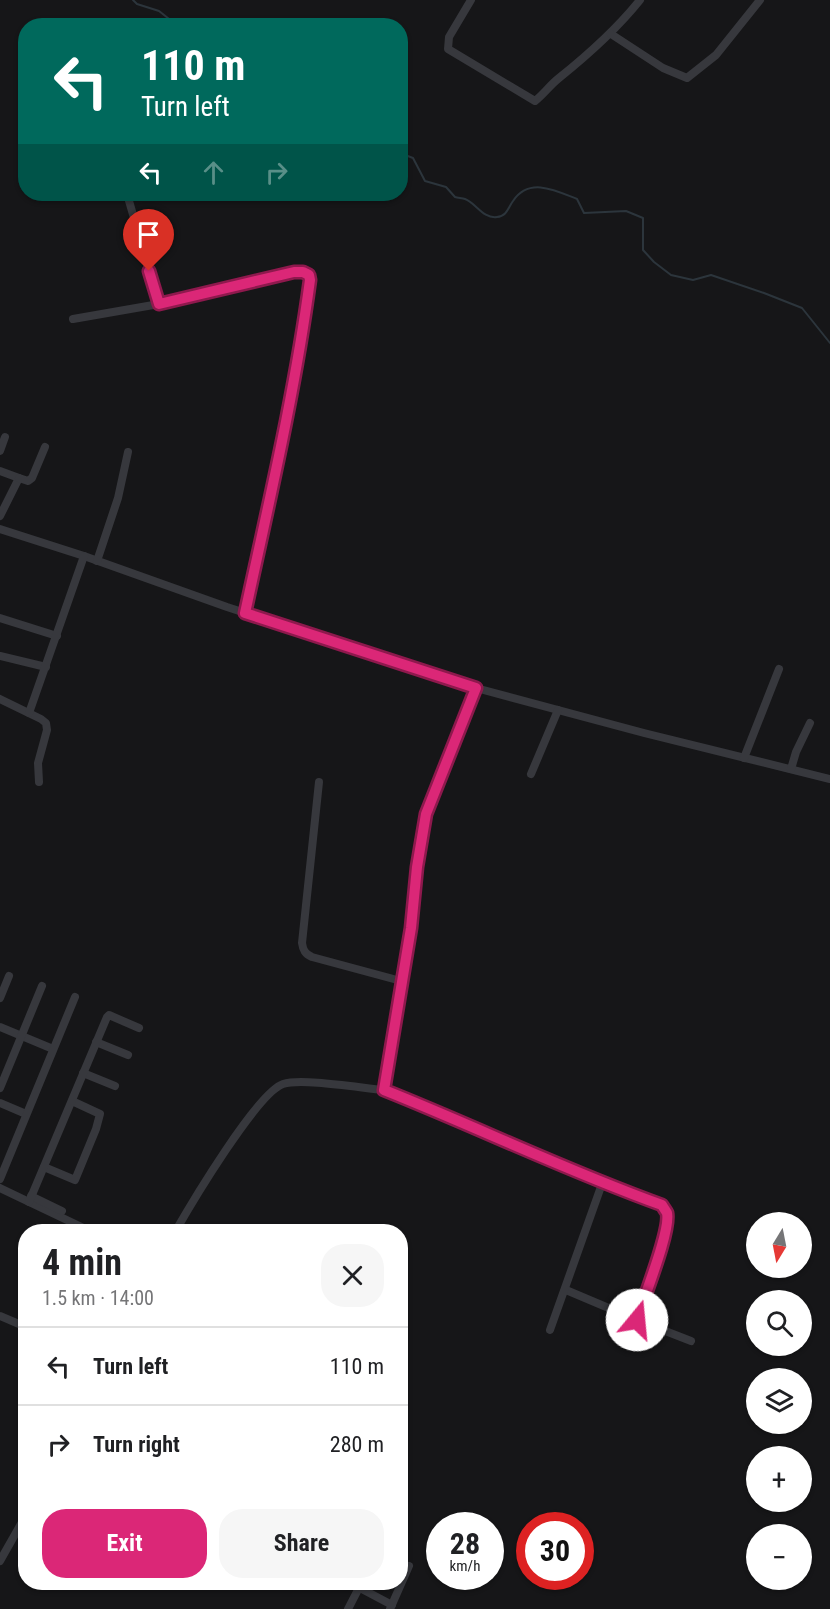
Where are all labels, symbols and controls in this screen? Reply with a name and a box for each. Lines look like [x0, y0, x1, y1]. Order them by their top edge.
text: 110 m [141, 41, 246, 90]
icon: left [42, 42, 120, 120]
text: Turn left [141, 91, 230, 123]
icon: left [134, 156, 167, 189]
icon: ahead [197, 156, 230, 189]
icon: right [260, 156, 293, 189]
pin [123, 209, 174, 271]
icon: arrive [132, 218, 165, 251]
north arrow [746, 1212, 812, 1278]
map controls [746, 1212, 812, 1590]
text: 4 min [42, 1242, 122, 1284]
button: close [321, 1244, 384, 1307]
text: 1.5 km · 14:00 [42, 1286, 154, 1310]
position arrow [605, 1288, 669, 1352]
button: search [746, 1290, 812, 1356]
icon: left [42, 1350, 75, 1383]
text: Turn left [93, 1354, 168, 1379]
text: 110 m [330, 1354, 384, 1379]
button: layers [746, 1368, 812, 1434]
icon: right [42, 1428, 75, 1461]
text: Turn right [93, 1432, 180, 1457]
text: 280 m [330, 1432, 384, 1457]
button: + [746, 1446, 812, 1512]
button: Exit [42, 1509, 207, 1578]
button: Share [219, 1509, 384, 1578]
speed limit sign: 30 [516, 1512, 594, 1590]
button: − [746, 1524, 812, 1590]
text: 28 [450, 1526, 480, 1561]
text: km/h [450, 1557, 480, 1575]

